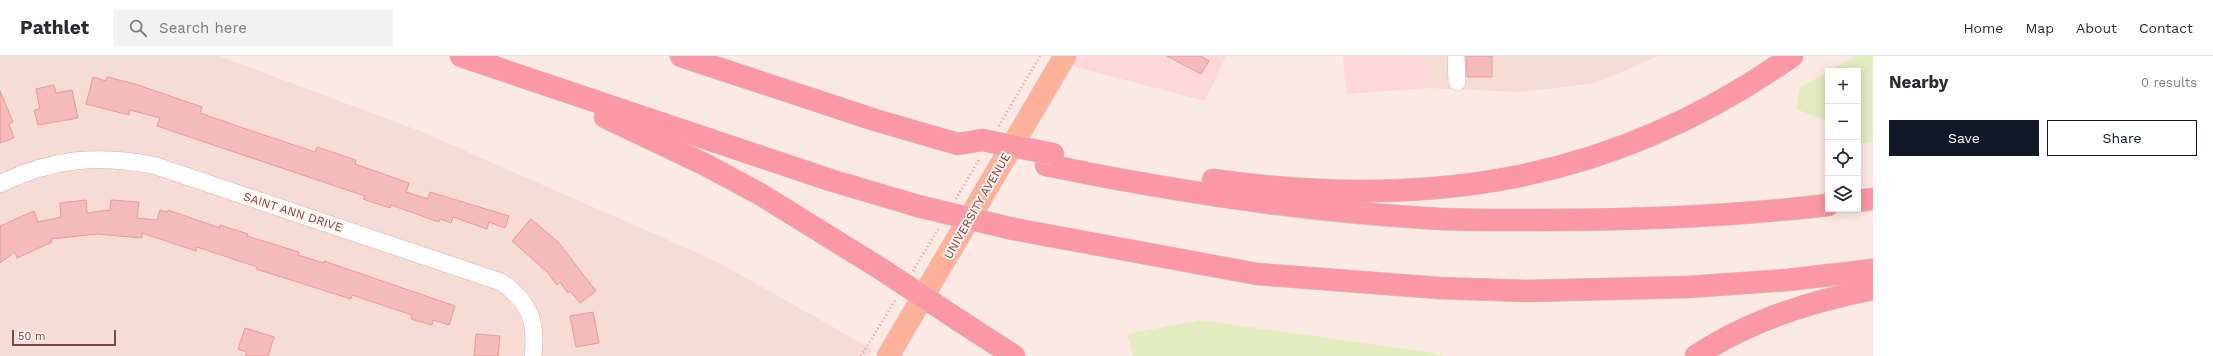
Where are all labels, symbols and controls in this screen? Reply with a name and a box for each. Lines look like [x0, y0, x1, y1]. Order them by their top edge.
search box [113, 10, 393, 46]
text: Pathlet [20, 16, 89, 39]
icon: search [127, 17, 149, 39]
text: Search here [159, 19, 247, 37]
text: Home [1963, 20, 2003, 36]
text: Map [2025, 20, 2054, 36]
text: About [2076, 20, 2117, 36]
text: Contact [2139, 20, 2193, 36]
map controls [1825, 68, 1861, 212]
button: + [1825, 68, 1861, 104]
text: Nearby [1889, 72, 1948, 92]
text: 0 results [2141, 75, 2197, 90]
button: − [1825, 104, 1861, 140]
button: Save [1889, 120, 2039, 156]
button: Share [2047, 120, 2197, 156]
button: locate [1825, 140, 1861, 176]
street label: UNIVERSITY AVENUE [941, 150, 1013, 262]
button: layers [1825, 176, 1861, 212]
street label: SAINT ANN DRIVE [242, 189, 345, 235]
scale bar [12, 328, 116, 347]
text: 50 m [18, 330, 45, 343]

